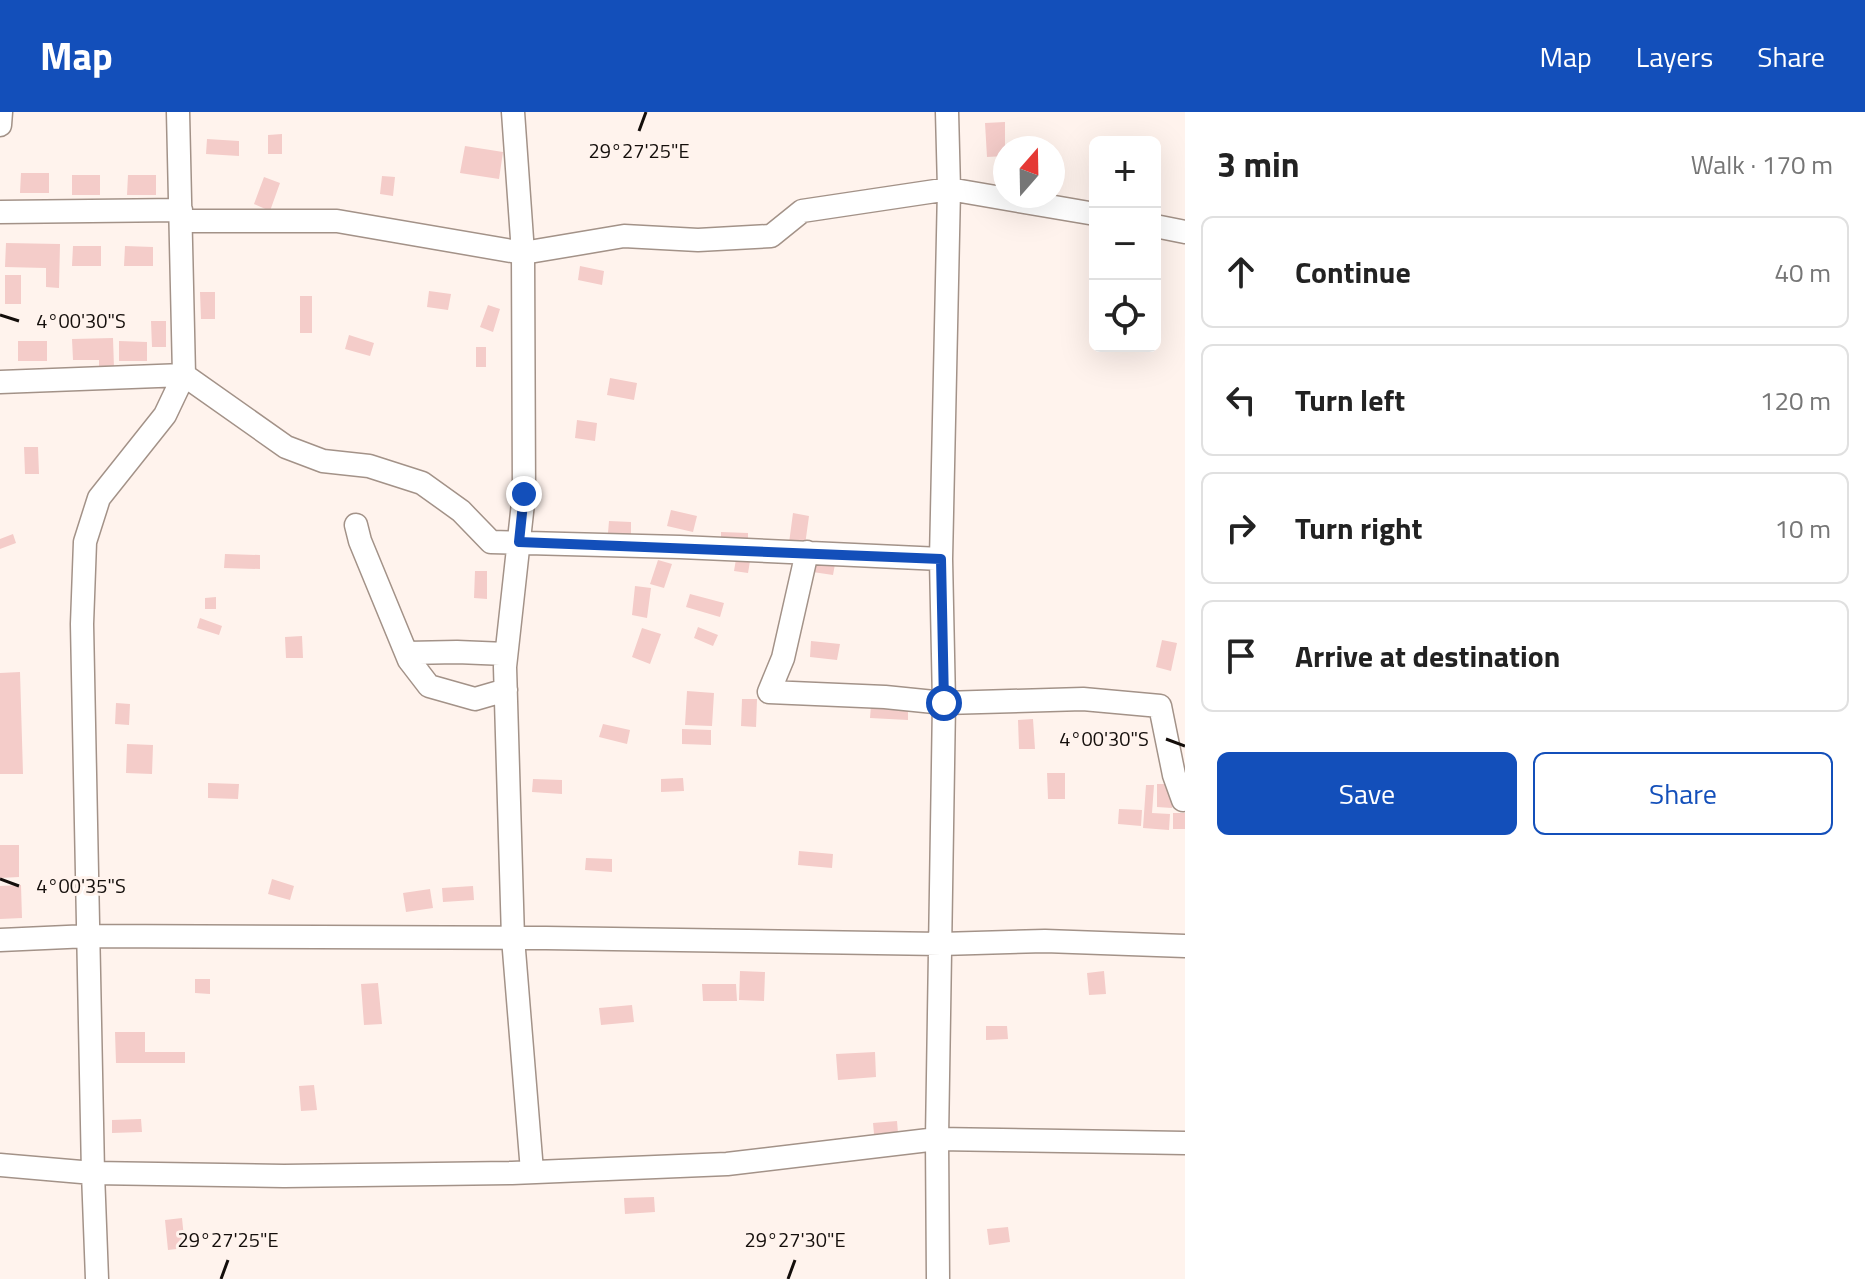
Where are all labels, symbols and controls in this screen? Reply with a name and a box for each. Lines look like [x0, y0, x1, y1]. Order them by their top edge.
text: Map [40, 27, 113, 85]
text: Map [1539, 35, 1592, 78]
text: Layers [1636, 35, 1713, 78]
text: Share [1757, 35, 1825, 78]
text: 29°27'25"E [588, 135, 690, 166]
north arrow [993, 136, 1065, 208]
map controls [1089, 136, 1161, 352]
button: + [1089, 136, 1161, 208]
text: 3 min [1217, 138, 1300, 190]
text: Walk · 170 m [1691, 145, 1833, 184]
button: − [1089, 208, 1161, 280]
text: Continue [1295, 249, 1411, 295]
icon: ahead [1219, 250, 1263, 294]
text: 40 m [1774, 253, 1831, 292]
button: locate [1089, 280, 1161, 352]
text: 4°00'30"S [36, 305, 126, 336]
text: Turn left [1295, 377, 1405, 423]
icon: left [1219, 378, 1263, 422]
text: 120 m [1760, 381, 1831, 420]
route end [506, 476, 542, 512]
text: Turn right [1295, 505, 1423, 551]
icon: right [1219, 506, 1263, 550]
text: 10 m [1774, 509, 1831, 548]
text: Arrive at destination [1295, 633, 1560, 679]
icon: arrive [1219, 634, 1263, 678]
route start [926, 685, 962, 721]
text: 4°00'30"S [1059, 723, 1149, 754]
button: Save [1217, 752, 1517, 835]
button: Share [1533, 752, 1833, 835]
text: 4°00'35"S [36, 870, 126, 901]
text: 29°27'25"E [177, 1224, 279, 1255]
text: 29°27'30"E [744, 1224, 846, 1255]

